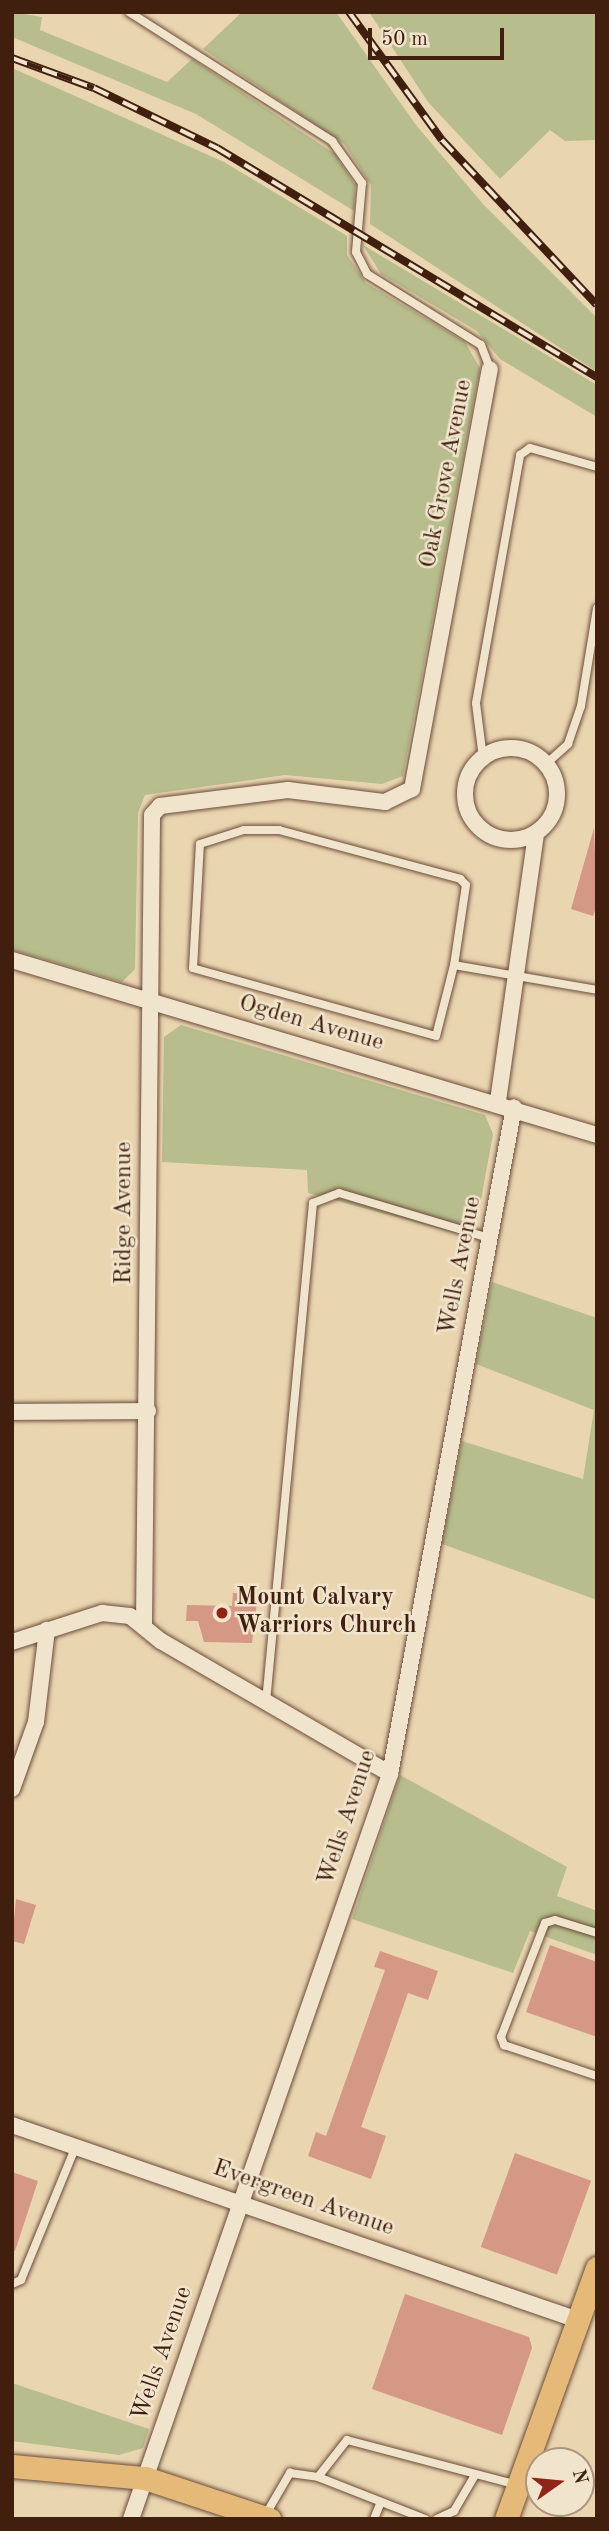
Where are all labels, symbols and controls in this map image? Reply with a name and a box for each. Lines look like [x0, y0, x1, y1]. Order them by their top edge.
scale bar [371, 14, 508, 58]
text: 50 m [381, 29, 428, 50]
street label: Oak Grove Avenue [415, 377, 479, 571]
street label: Ogden Avenue [235, 990, 387, 1058]
street label: Ridge Avenue [111, 1141, 139, 1285]
street label: Wells Avenue [433, 1194, 489, 1338]
place label: Mount Calvary Warriors Church [236, 1585, 417, 1641]
marker: Mount Calvary Warriors Church [214, 1605, 230, 1621]
street label: Wells Avenue [313, 1747, 383, 1889]
street label: Evergreen Avenue [209, 2154, 397, 2244]
street label: Wells Avenue [126, 2283, 200, 2425]
north arrow [525, 2447, 595, 2517]
text: N [568, 2467, 590, 2486]

